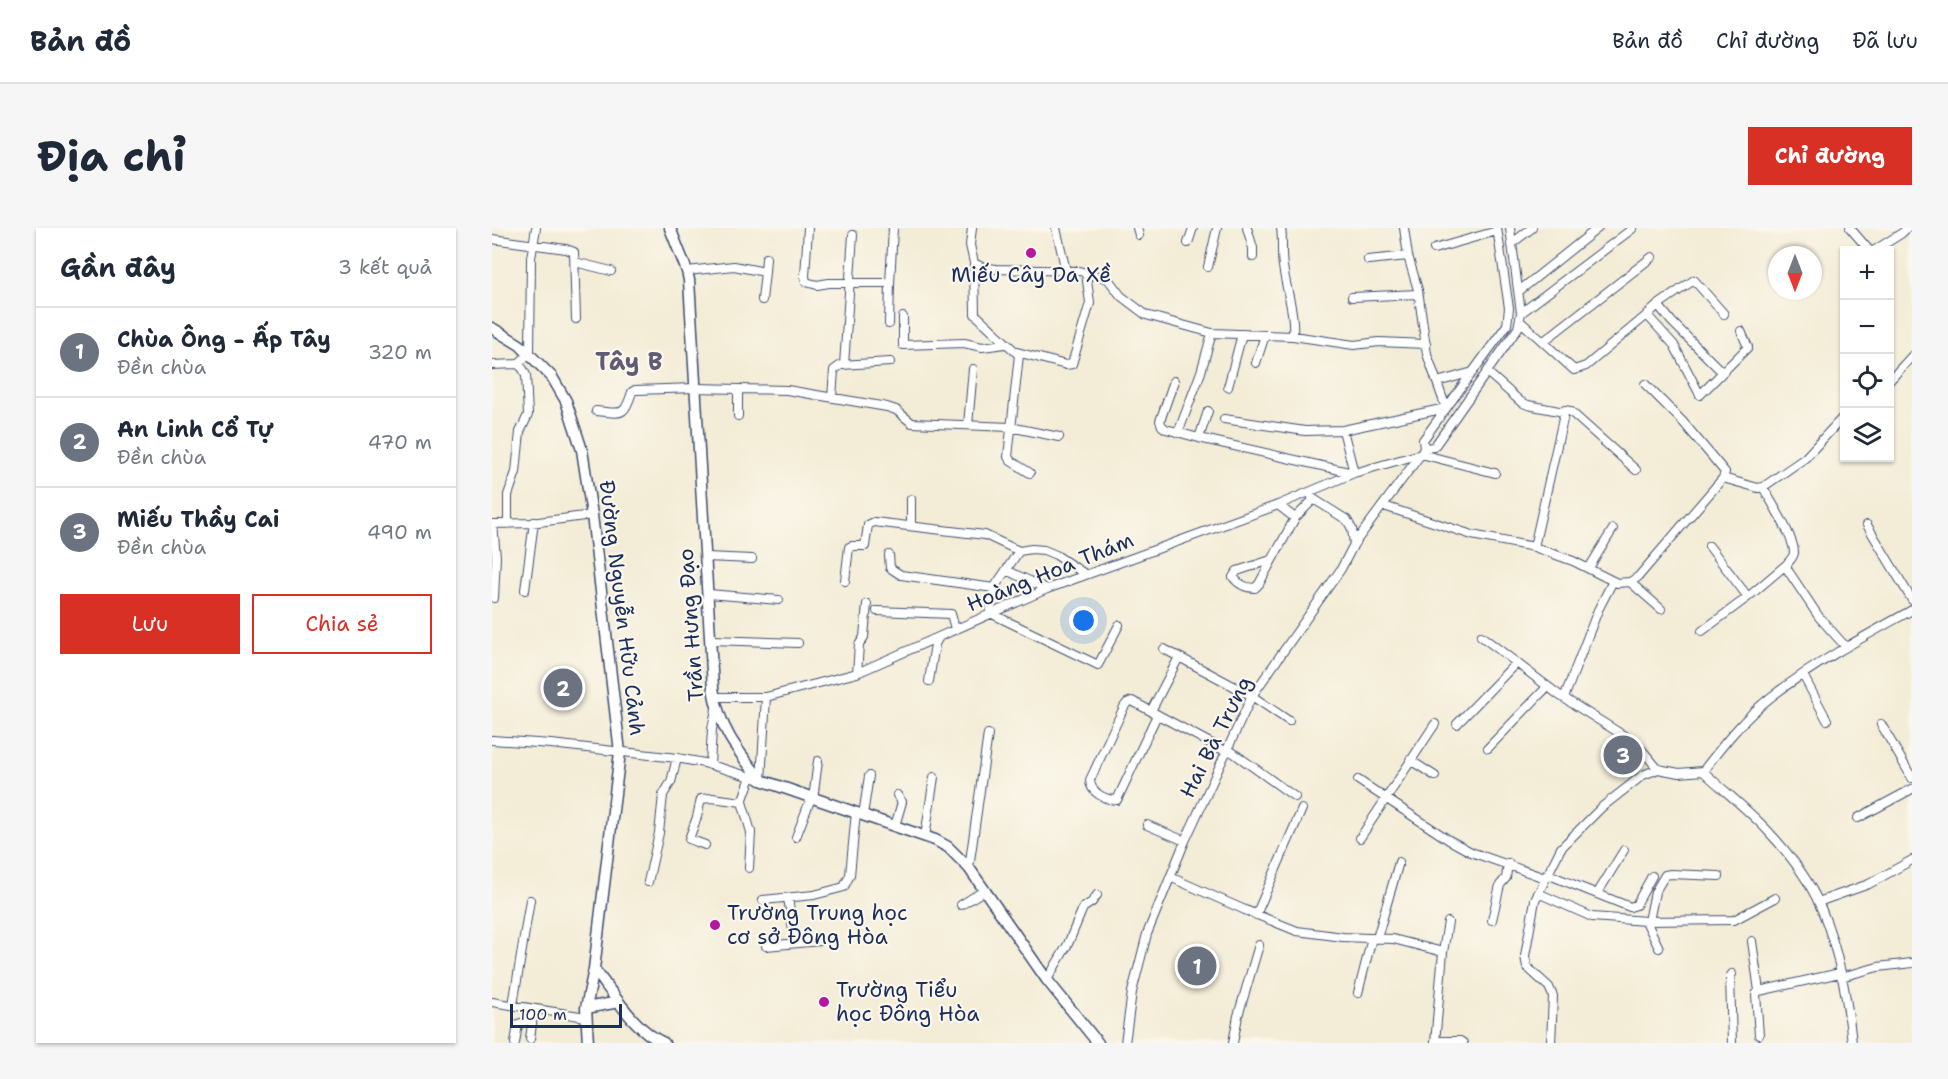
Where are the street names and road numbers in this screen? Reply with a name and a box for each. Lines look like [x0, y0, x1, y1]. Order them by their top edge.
street label: Đường Nguyễn Hữu Cảnh [592, 479, 652, 737]
street label: Hoàng Hoa Thám [962, 526, 1138, 618]
street label: Trần Hưng Đạo [672, 548, 710, 702]
street label: Hai Bà Trưng [1173, 671, 1259, 803]

